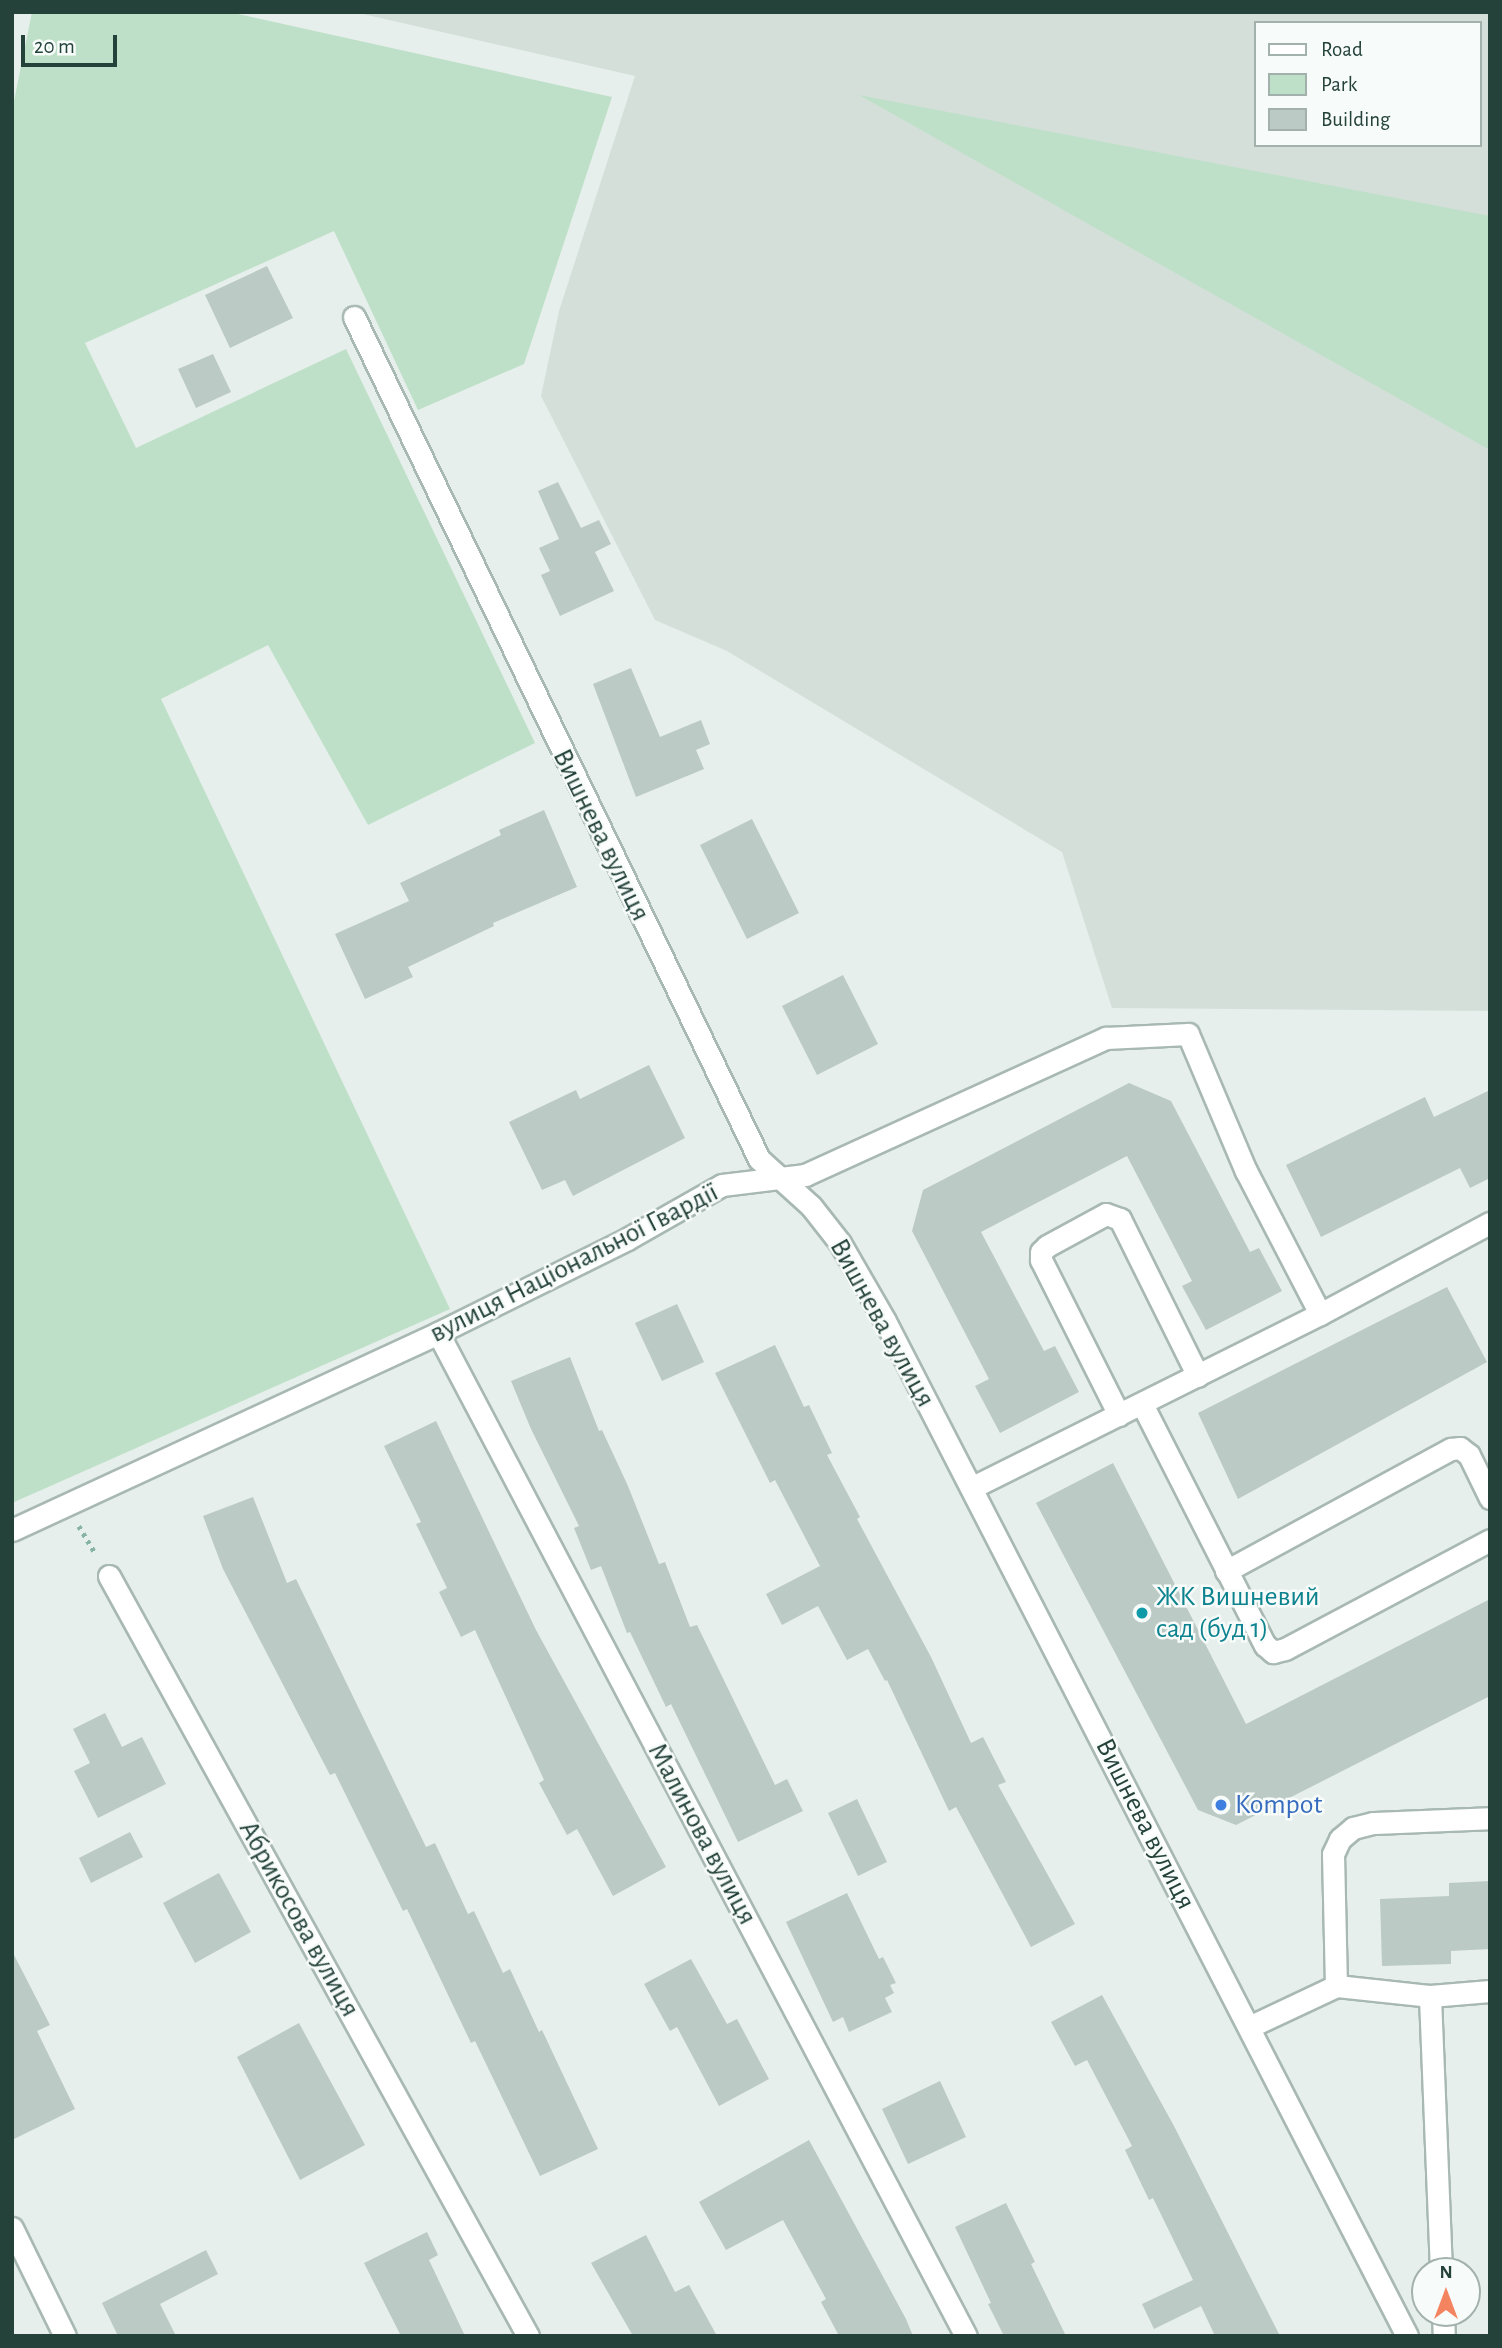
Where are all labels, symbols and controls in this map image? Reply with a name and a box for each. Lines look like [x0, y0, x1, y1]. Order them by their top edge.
scale bar [24, 21, 121, 65]
legend [1254, 21, 1481, 147]
text: 20 m [34, 36, 75, 57]
text: Road [1321, 39, 1363, 60]
text: Park [1321, 74, 1357, 95]
text: Building [1321, 109, 1390, 130]
street label: Вишнева вулиця [545, 743, 657, 927]
street label: вулиця Національної Гвардії [424, 1176, 724, 1350]
street label: Вишнева вулиця [822, 1233, 942, 1413]
place label: ЖК Вишневий сад (буд 1) [1156, 1580, 1320, 1646]
marker: ЖК Вишневий сад (буд 1) [1134, 1605, 1150, 1621]
street label: Вишнева вулиця [1087, 1733, 1203, 1915]
street label: Малинова вулиця [640, 1737, 764, 1931]
place label: Kompot [1235, 1788, 1322, 1822]
marker: Kompot [1213, 1797, 1229, 1813]
street label: Абрикосова вулиця [231, 1815, 367, 2023]
north arrow [1411, 2257, 1481, 2327]
text: N [1439, 2263, 1453, 2282]

